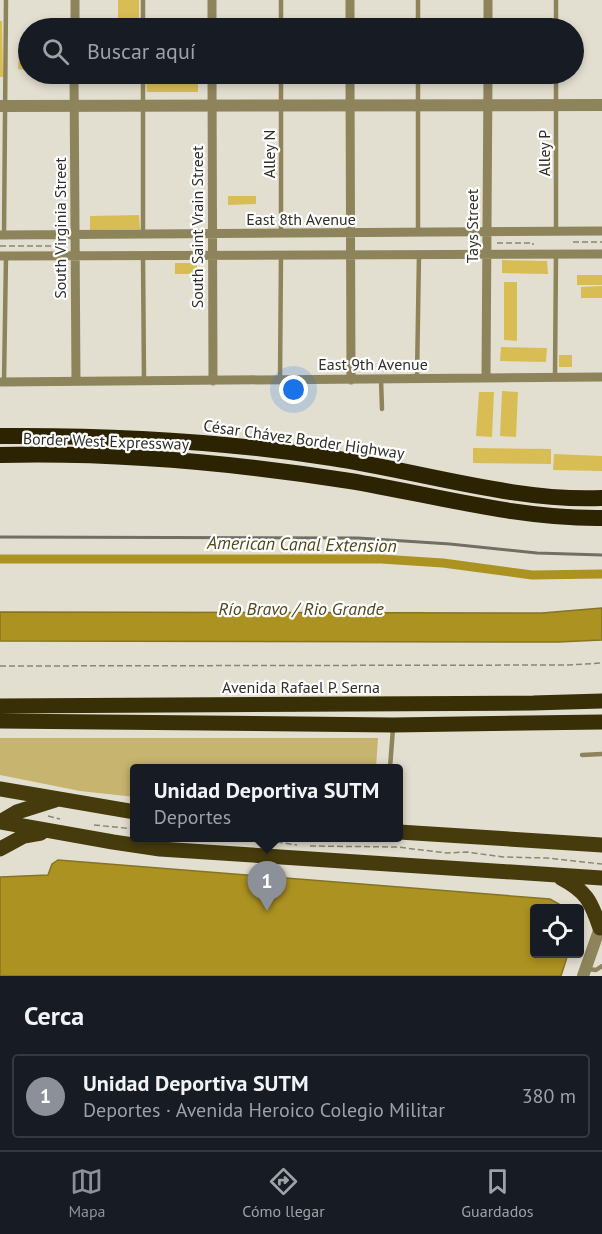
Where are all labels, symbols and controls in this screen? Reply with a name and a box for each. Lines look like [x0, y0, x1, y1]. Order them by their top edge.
search box [18, 18, 584, 84]
icon: search [39, 35, 72, 68]
text: Buscar aquí [87, 37, 196, 65]
street label: Alley N [259, 130, 279, 178]
street label: Alley P [534, 130, 554, 176]
street label: South Saint Vrain Street [187, 145, 207, 308]
street label: South Virginia Street [50, 157, 70, 299]
street label: Tays Street [462, 188, 482, 263]
street label: East 8th Avenue [246, 209, 356, 229]
street label: East 9th Avenue [318, 354, 428, 374]
your location [279, 375, 308, 404]
street label: César Chávez Border Highway [202, 415, 406, 463]
street label: Border West Expressway [23, 428, 190, 454]
water label: American Canal Extension [206, 531, 397, 557]
water label: Río Bravo / Rio Grande [218, 597, 385, 620]
street label: Avenida Rafael P. Serna [222, 677, 380, 697]
popup [130, 764, 403, 842]
text: Unidad Deportiva SUTM [154, 776, 379, 804]
text: Deportes [154, 804, 231, 830]
pin: 1 [248, 862, 286, 911]
map controls [530, 904, 584, 958]
button: locate [530, 904, 584, 958]
text: Cerca [24, 999, 84, 1032]
text: Unidad Deportiva SUTM [83, 1069, 309, 1097]
text: 1 [40, 1083, 51, 1109]
text: 380 m [522, 1083, 576, 1109]
text: Deportes · Avenida Heroico Colegio Militar [83, 1097, 445, 1123]
tab: Mapa [68, 1165, 106, 1221]
tab: Cómo llegar [242, 1165, 325, 1221]
tab: Guardados [461, 1165, 534, 1221]

